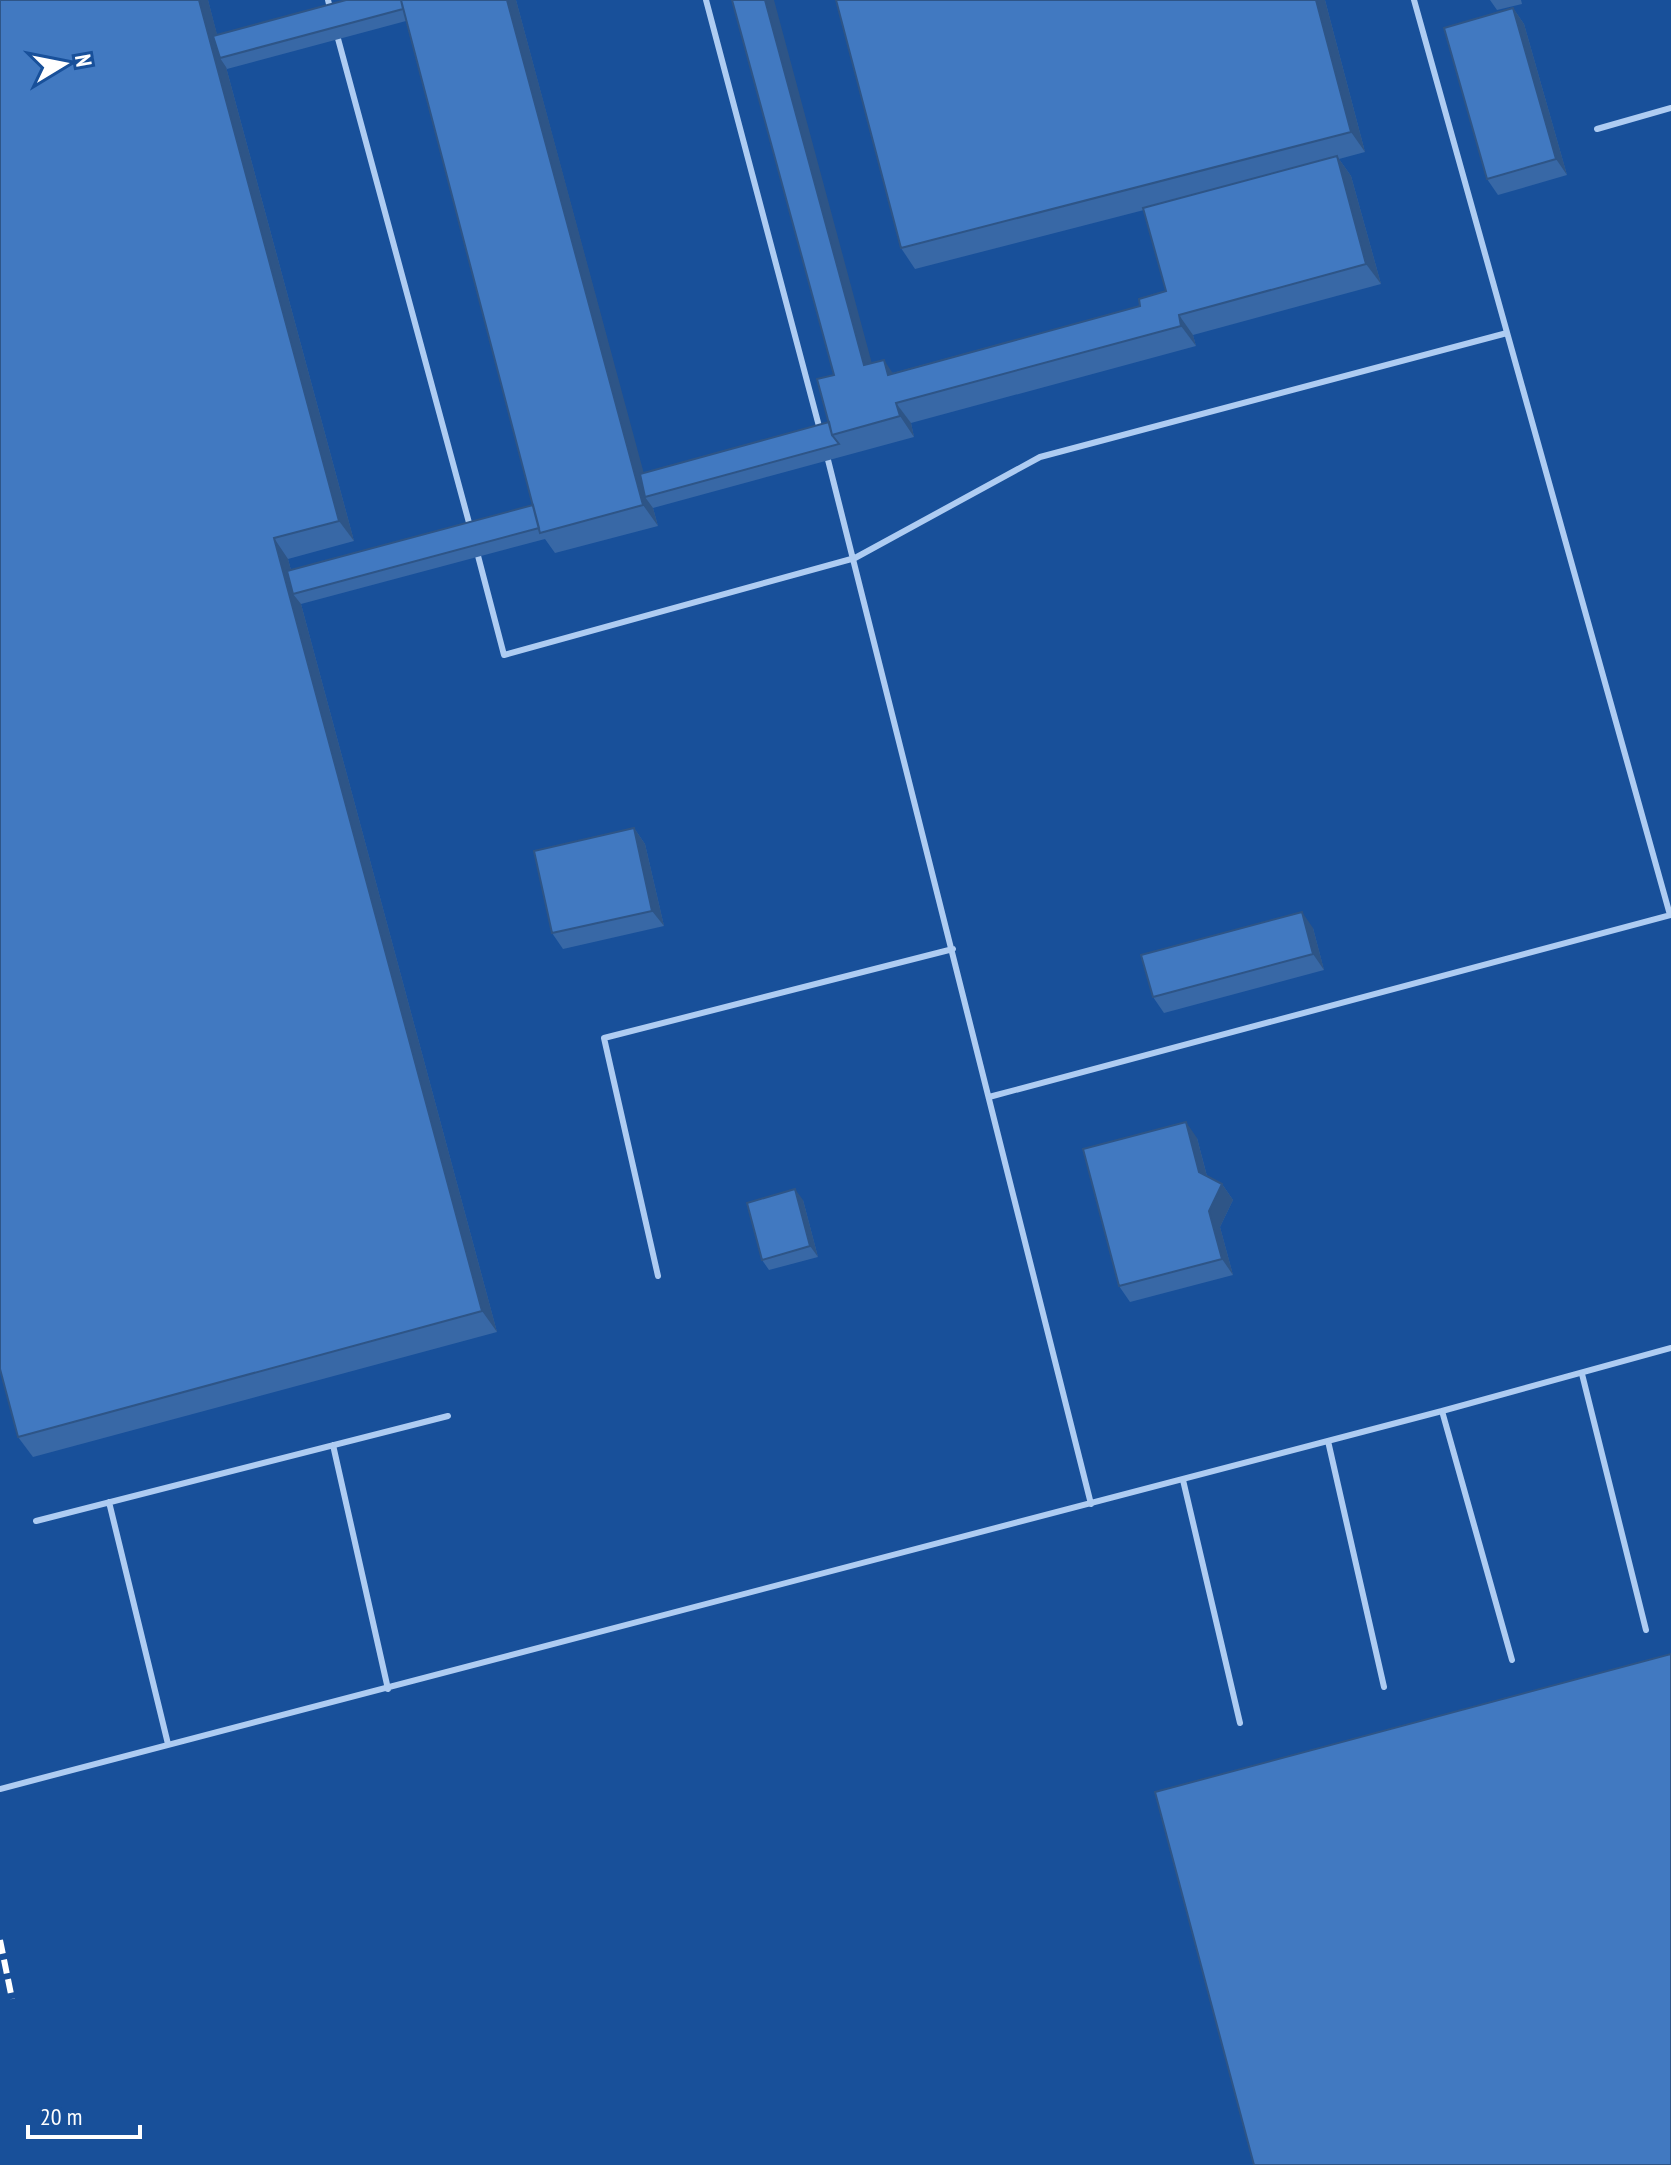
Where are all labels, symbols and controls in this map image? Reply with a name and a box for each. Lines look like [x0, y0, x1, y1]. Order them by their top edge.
north arrow [24, 24, 104, 104]
text: N [69, 52, 99, 69]
scale bar [28, 2089, 140, 2139]
text: 20 m [40, 2101, 82, 2132]

